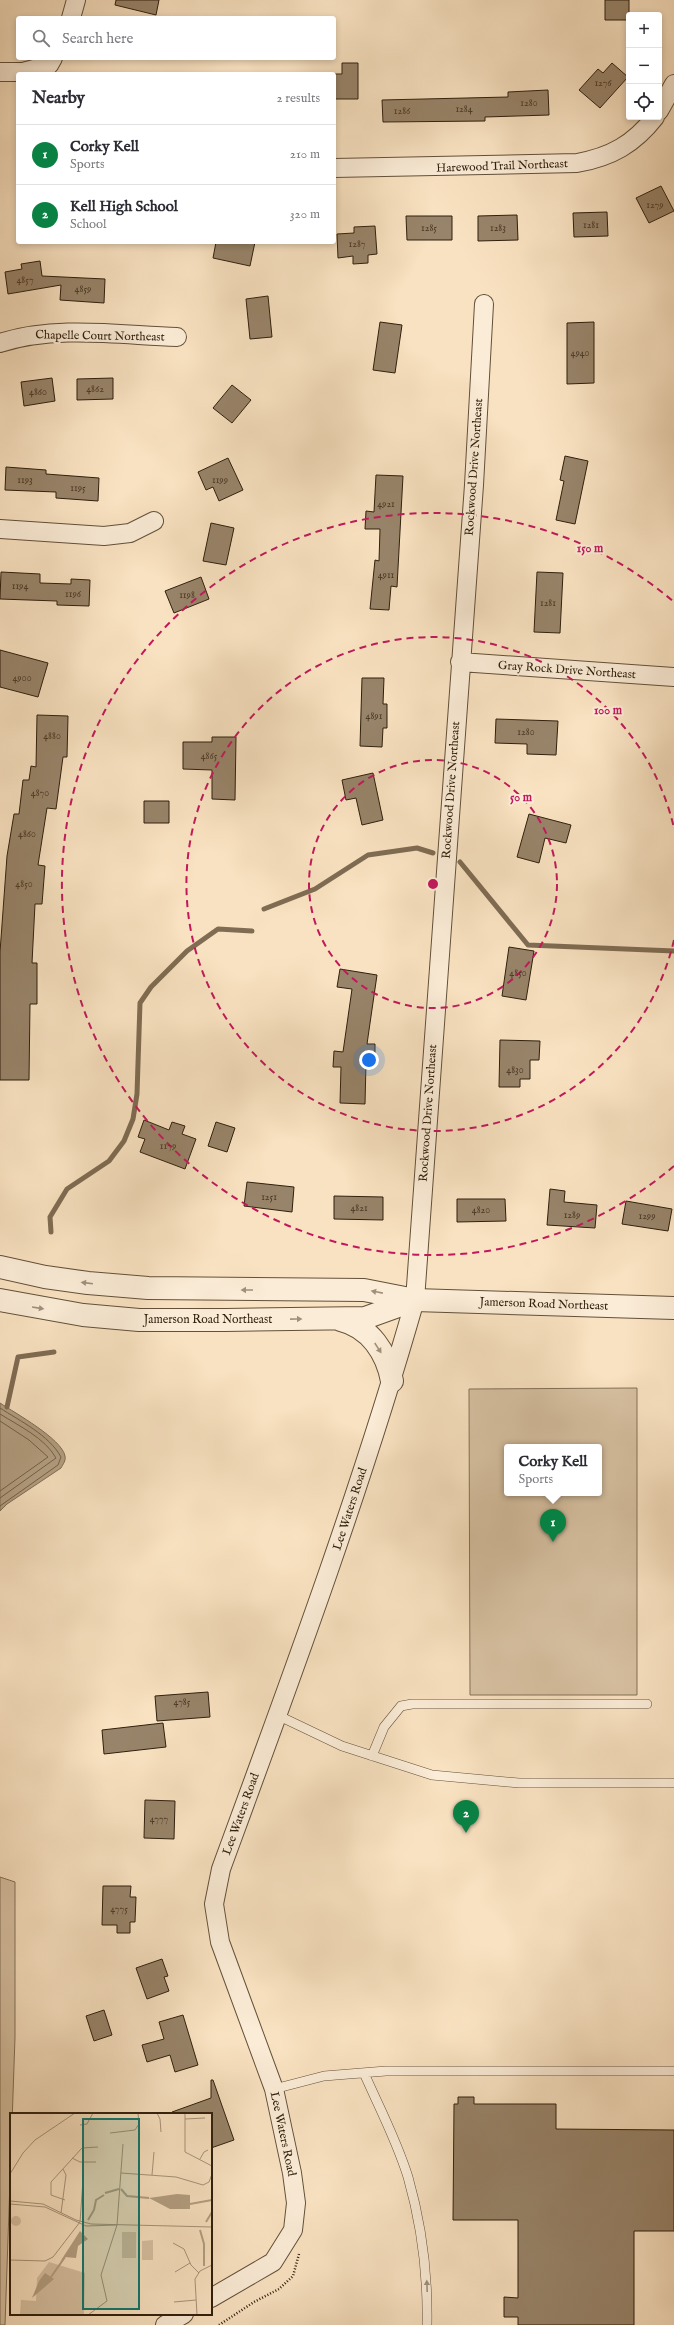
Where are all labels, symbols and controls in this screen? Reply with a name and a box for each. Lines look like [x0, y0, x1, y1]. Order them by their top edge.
map controls [626, 12, 662, 120]
button: + [626, 12, 662, 48]
search box [16, 16, 336, 60]
icon: search [30, 27, 52, 49]
text: Search here [62, 29, 133, 48]
button: − [626, 48, 662, 84]
house number: 1276 [594, 77, 612, 90]
button: locate [626, 84, 662, 120]
text: Nearby [32, 88, 85, 109]
text: 2 results [276, 90, 320, 107]
house number: 1280 [520, 97, 538, 110]
house number: 1284 [455, 103, 473, 116]
house number: 1286 [394, 105, 411, 118]
text: Corky Kell [70, 137, 139, 156]
text: 1 [43, 146, 47, 163]
text: 210 m [290, 146, 320, 163]
text: Sports [70, 156, 105, 173]
street label: Harewood Trail Northeast [436, 156, 568, 176]
text: Kell High School [70, 197, 178, 216]
house number: 1279 [646, 199, 664, 212]
text: 2 [42, 206, 48, 223]
text: 320 m [290, 206, 320, 223]
text: School [70, 216, 107, 233]
house number: 1281 [583, 219, 599, 232]
house number: 1285 [421, 222, 437, 235]
house number: 1283 [490, 222, 506, 235]
house number: 1287 [348, 238, 366, 251]
house number: 4857 [16, 274, 34, 287]
house number: 4859 [75, 283, 91, 296]
street label: Chapelle Court Northeast [35, 327, 165, 346]
house number: 4940 [570, 347, 590, 360]
house number: 4862 [86, 383, 104, 396]
house number: 4860 [29, 386, 47, 399]
street label: Rockwood Drive Northeast [462, 398, 486, 536]
house number: 1193 [17, 474, 33, 487]
house number: 1199 [212, 474, 228, 487]
house number: 1195 [70, 482, 86, 495]
house number: 4921 [377, 498, 395, 511]
text: 150 m [577, 541, 604, 556]
house number: 4911 [378, 569, 395, 582]
house number: 1194 [12, 580, 28, 593]
house number: 1196 [65, 588, 82, 601]
house number: 1198 [179, 589, 195, 602]
house number: 1281 [540, 597, 556, 610]
street label: Gray Rock Drive Northeast [498, 658, 636, 682]
house number: 4900 [12, 672, 32, 685]
text: 100 m [594, 703, 623, 718]
house number: 4891 [366, 710, 383, 723]
street label: Rockwood Drive Northeast [439, 721, 463, 859]
house number: 1280 [517, 726, 535, 739]
house number: 4880 [43, 730, 61, 743]
house number: 4865 [201, 750, 218, 763]
house number: 4870 [31, 787, 49, 800]
text: 50 m [510, 790, 533, 805]
house number: 4860 [18, 828, 36, 841]
centre of rings [426, 877, 440, 891]
house number: 4850 [15, 878, 33, 891]
house number: 4850 [509, 967, 527, 980]
street label: Rockwood Drive Northeast [416, 1044, 440, 1182]
your location [359, 1050, 379, 1070]
house number: 4830 [506, 1064, 524, 1077]
house number: 1179 [160, 1140, 176, 1153]
house number: 1251 [261, 1191, 277, 1204]
house number: 4821 [350, 1202, 368, 1215]
house number: 4820 [472, 1204, 490, 1217]
house number: 1289 [564, 1209, 580, 1222]
house number: 1299 [638, 1210, 656, 1223]
one-way arrow [81, 1279, 93, 1286]
one-way arrow [240, 1287, 253, 1293]
one-way arrow [370, 1289, 383, 1295]
street label: Jamerson Road Northeast [477, 1294, 609, 1315]
one-way arrow [32, 1305, 44, 1311]
street label: Jamerson Road Northeast [142, 1312, 272, 1328]
one-way arrow [290, 1316, 303, 1322]
one-way arrow [375, 1342, 382, 1353]
popup [504, 1444, 602, 1496]
text: Corky Kell [519, 1452, 587, 1471]
street label: Lee Waters Road [330, 1465, 371, 1552]
text: Sports [519, 1471, 553, 1488]
pin: 1 [540, 1509, 566, 1542]
house number: 4785 [174, 1696, 191, 1709]
street label: Lee Waters Road [219, 1770, 263, 1857]
pin: 2 [453, 1800, 479, 1833]
house number: 4777 [150, 1813, 169, 1826]
house number: 4775 [110, 1903, 128, 1916]
street label: Lee Waters Road [267, 2090, 299, 2178]
inset map [10, 2113, 212, 2315]
one-way arrow [423, 2280, 430, 2292]

